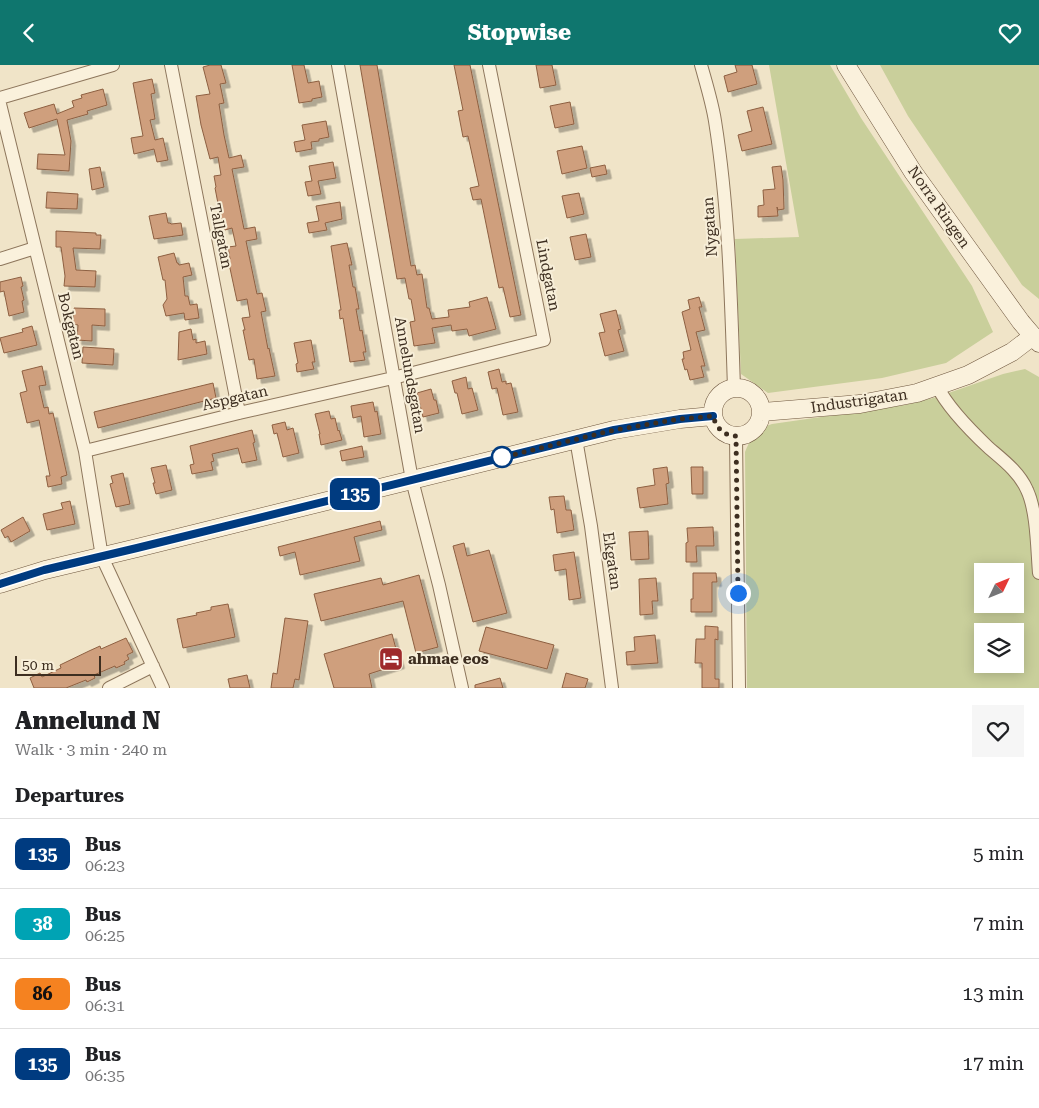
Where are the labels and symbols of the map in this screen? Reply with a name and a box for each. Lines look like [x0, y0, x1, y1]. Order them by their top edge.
street label: Norra Ringen [904, 162, 974, 252]
street label: Nygatan [699, 196, 721, 258]
street label: Tallgatan [206, 202, 236, 270]
street label: Lindgatan [532, 237, 564, 313]
street label: Bokgatan [54, 291, 88, 362]
street label: Annelundsgatan [391, 315, 429, 435]
street label: Aspgatan [200, 382, 270, 414]
street label: Industrigatan [809, 385, 909, 417]
unlabelled marker [491, 446, 513, 468]
line badge: 135 [326, 478, 384, 510]
street label: Ekgatan [599, 531, 625, 592]
north arrow [974, 563, 1024, 613]
your location [726, 581, 751, 606]
hotel icon: ahmae eos [378, 646, 404, 672]
place label: ahmae eos [408, 650, 489, 668]
scale bar [15, 653, 101, 676]

